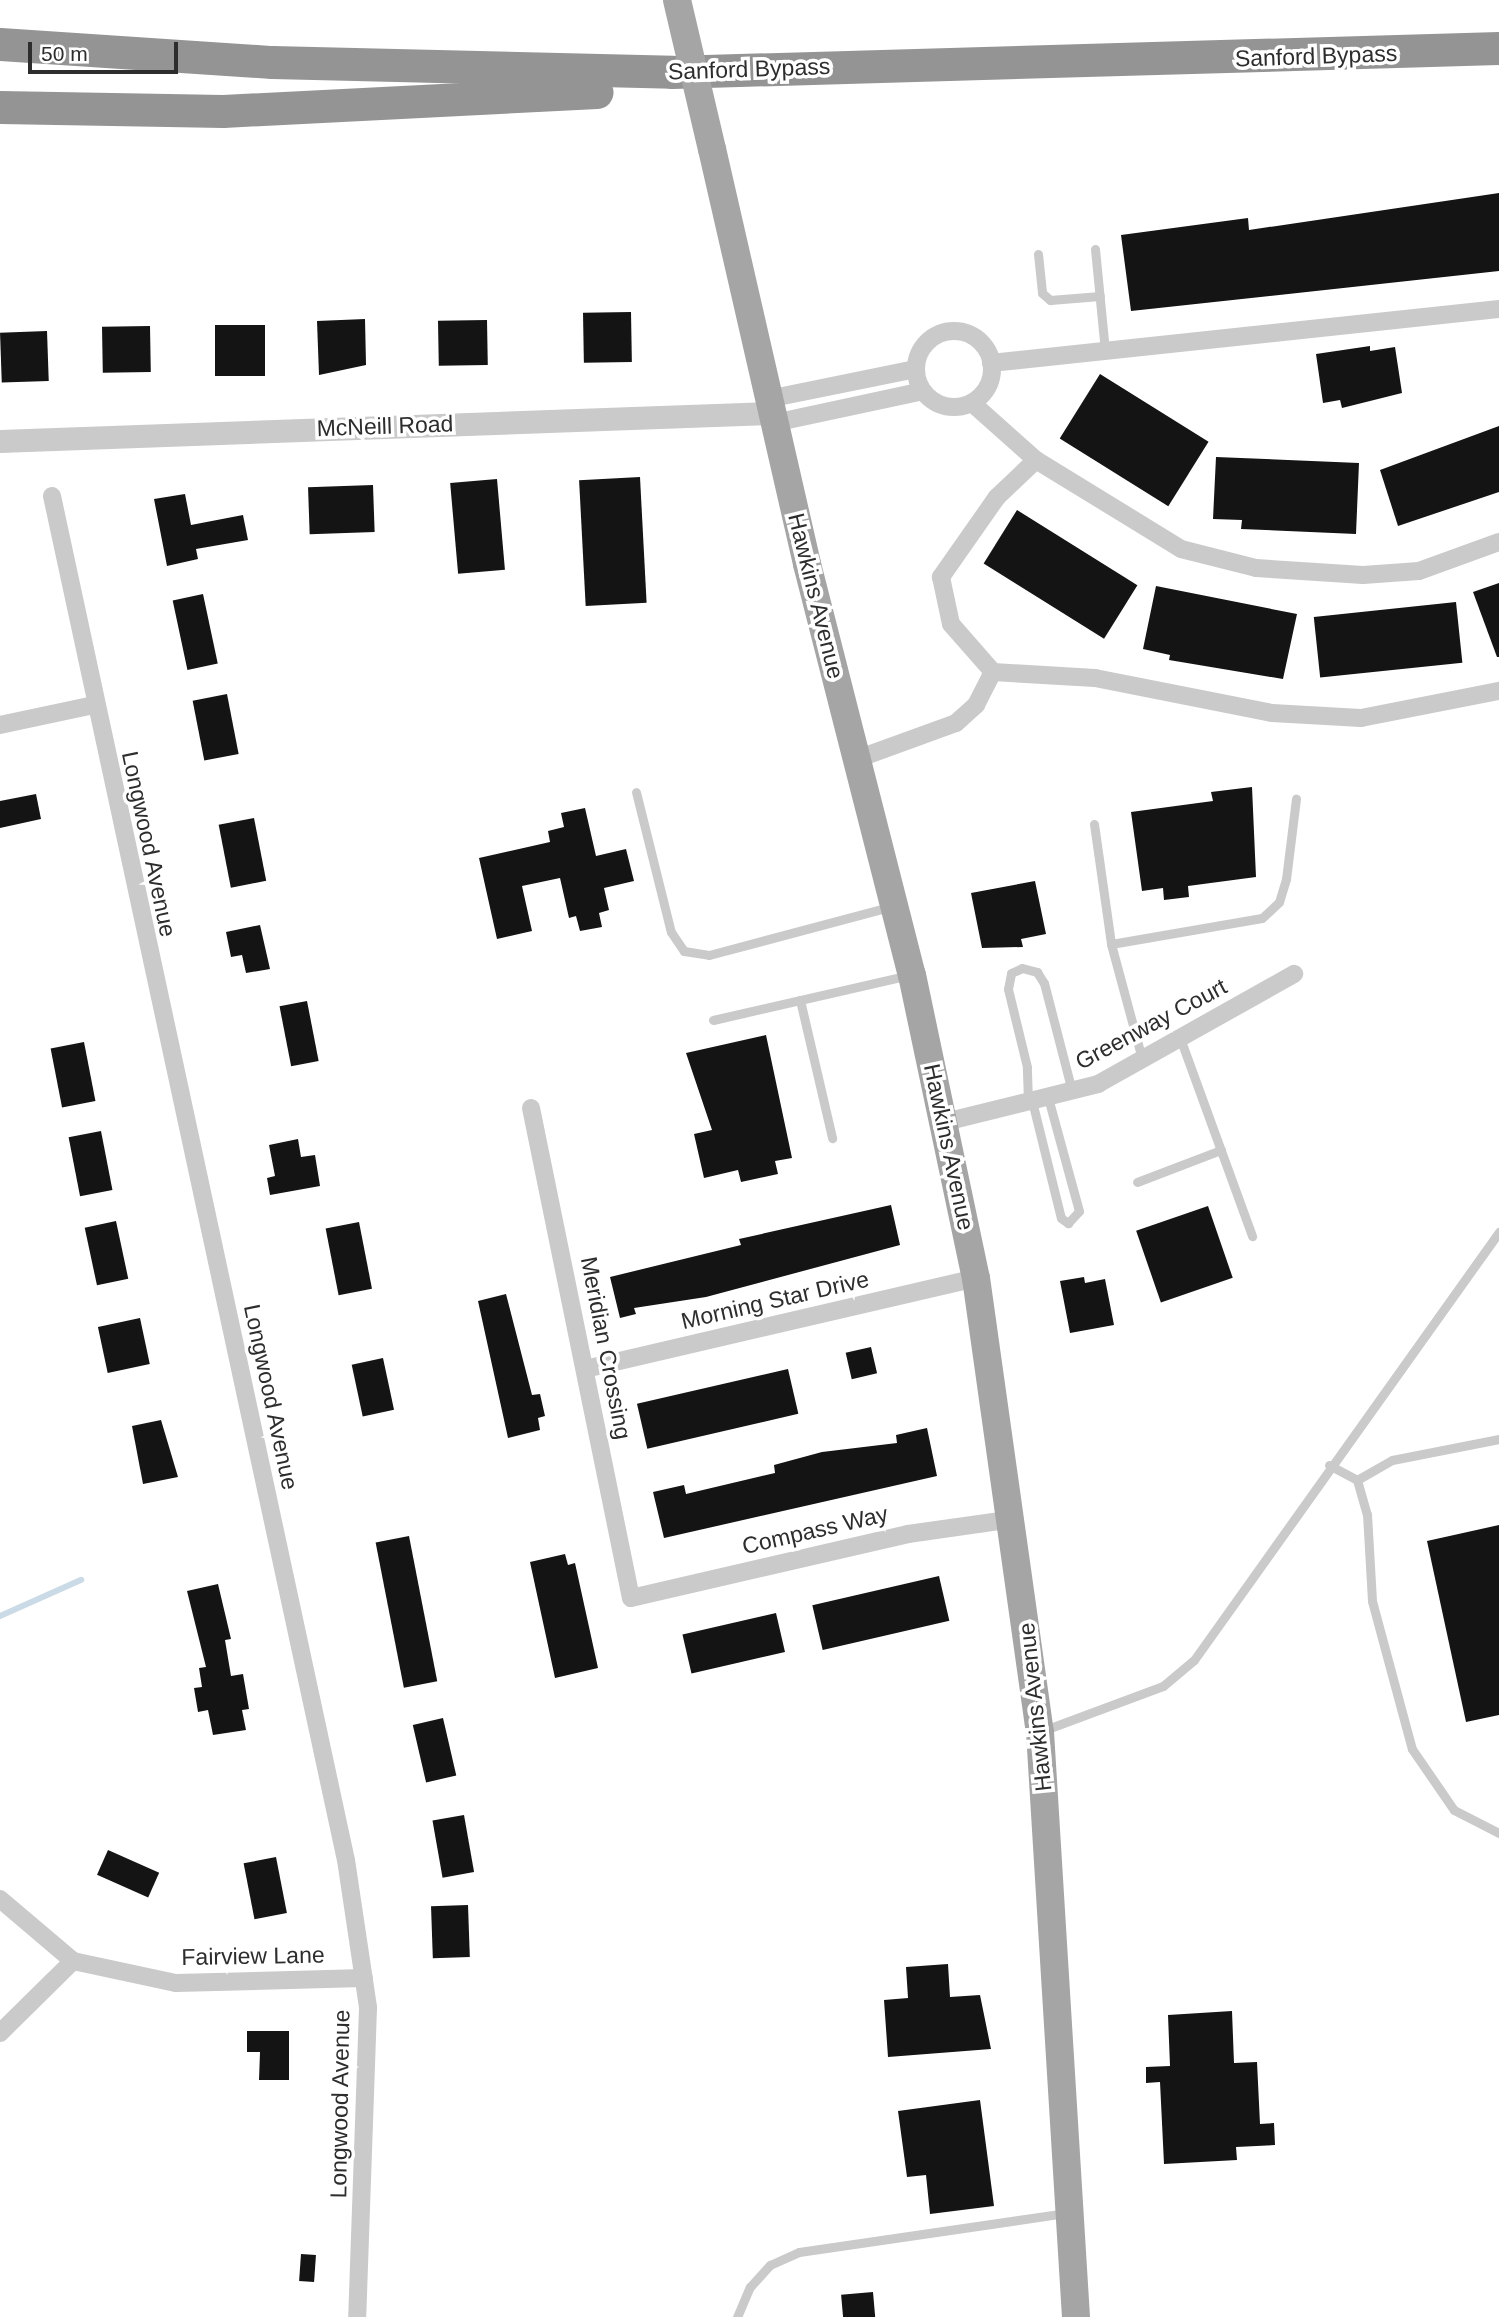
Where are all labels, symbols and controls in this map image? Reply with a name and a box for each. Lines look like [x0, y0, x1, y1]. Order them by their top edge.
scale bar [32, 28, 182, 72]
street label: Sanford Bypass [1234, 39, 1398, 73]
text: 50 m [41, 42, 88, 65]
street label: Sanford Bypass [667, 52, 831, 86]
street label: McNeill Road [316, 410, 454, 442]
street label: Hawkins Avenue [782, 510, 850, 682]
street label: Longwood Avenue [116, 748, 182, 940]
street label: Greenway Court [1071, 973, 1231, 1075]
street label: Hawkins Avenue [918, 1061, 980, 1233]
street label: Meridian Crossing [575, 1254, 637, 1442]
street label: Morning Star Drive [678, 1265, 872, 1335]
street label: Longwood Avenue [238, 1301, 304, 1493]
street label: Compass Way [739, 1500, 891, 1560]
street label: Hawkins Avenue [1012, 1621, 1058, 1793]
street label: Fairview Lane [181, 1941, 325, 1971]
street label: Longwood Avenue [325, 2009, 355, 2199]

